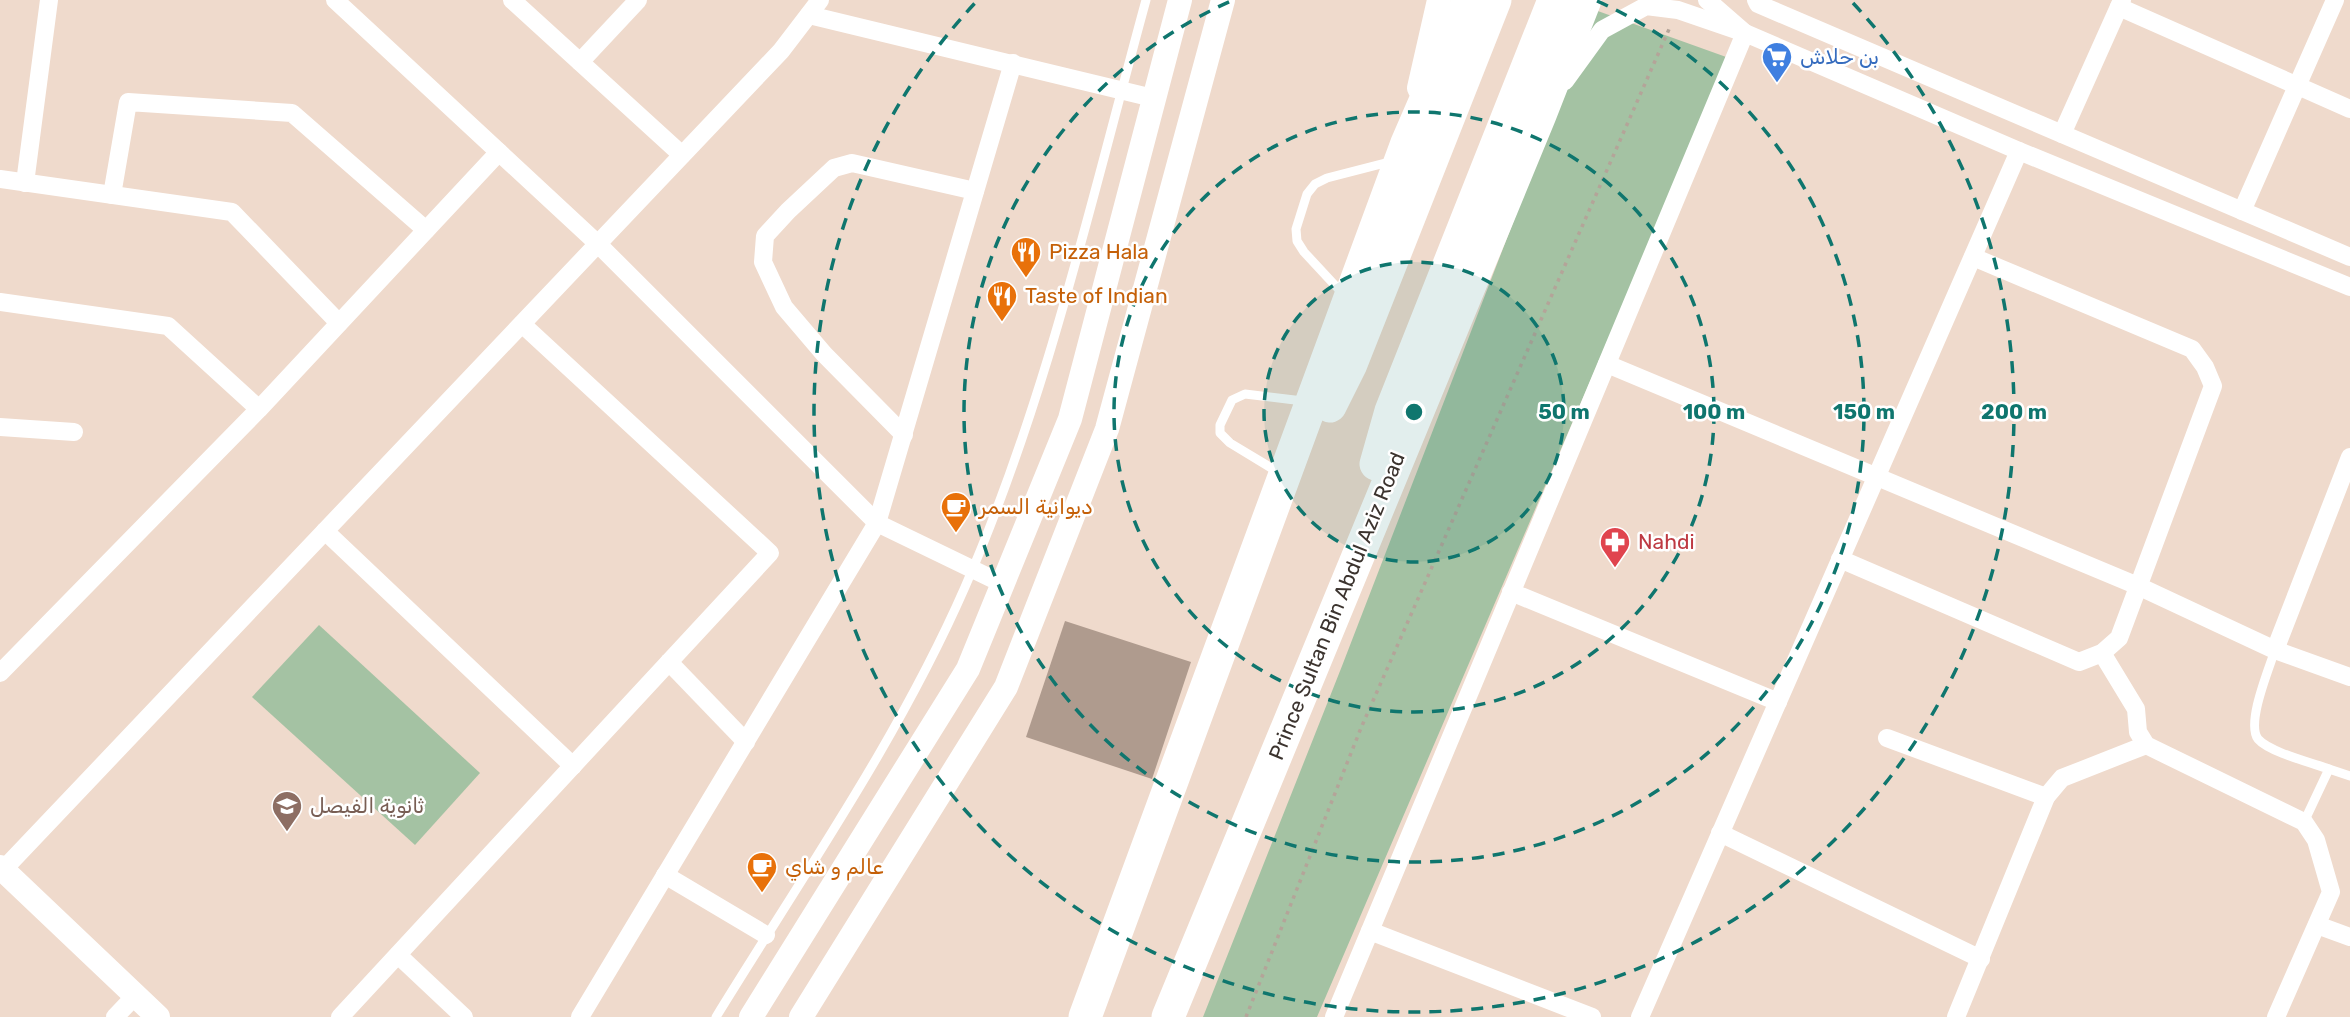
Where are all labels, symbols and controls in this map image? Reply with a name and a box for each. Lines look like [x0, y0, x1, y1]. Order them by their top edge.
supermarket icon: بن حلاش [1760, 40, 1794, 84]
place label: بن حلاش [1800, 44, 1879, 69]
restaurant icon: Pizza Hala [1009, 235, 1043, 279]
place label: Pizza Hala [1049, 239, 1149, 264]
restaurant icon: Taste of Indian [985, 279, 1019, 323]
place label: Taste of Indian [1025, 283, 1168, 308]
text: 50 m [1538, 399, 1590, 424]
text: 100 m [1683, 399, 1745, 424]
text: 150 m [1833, 399, 1895, 424]
text: 200 m [1981, 399, 2047, 424]
centre of rings [1402, 400, 1426, 424]
street label: Prince Sultan Bin Abdul Aziz Road [1263, 448, 1410, 763]
cafe icon: ديوانية السمر [939, 490, 973, 534]
place label: ديوانية السمر [977, 494, 1093, 519]
pharmacy icon: Nahdi [1598, 525, 1632, 569]
place label: Nahdi [1638, 529, 1695, 554]
school or university icon: ثانوية الفيصل [270, 789, 304, 833]
place label: ثانوية الفيصل [310, 793, 425, 818]
cafe icon: عالم و شاي [745, 850, 779, 894]
place label: عالم و شاي [785, 854, 883, 881]

